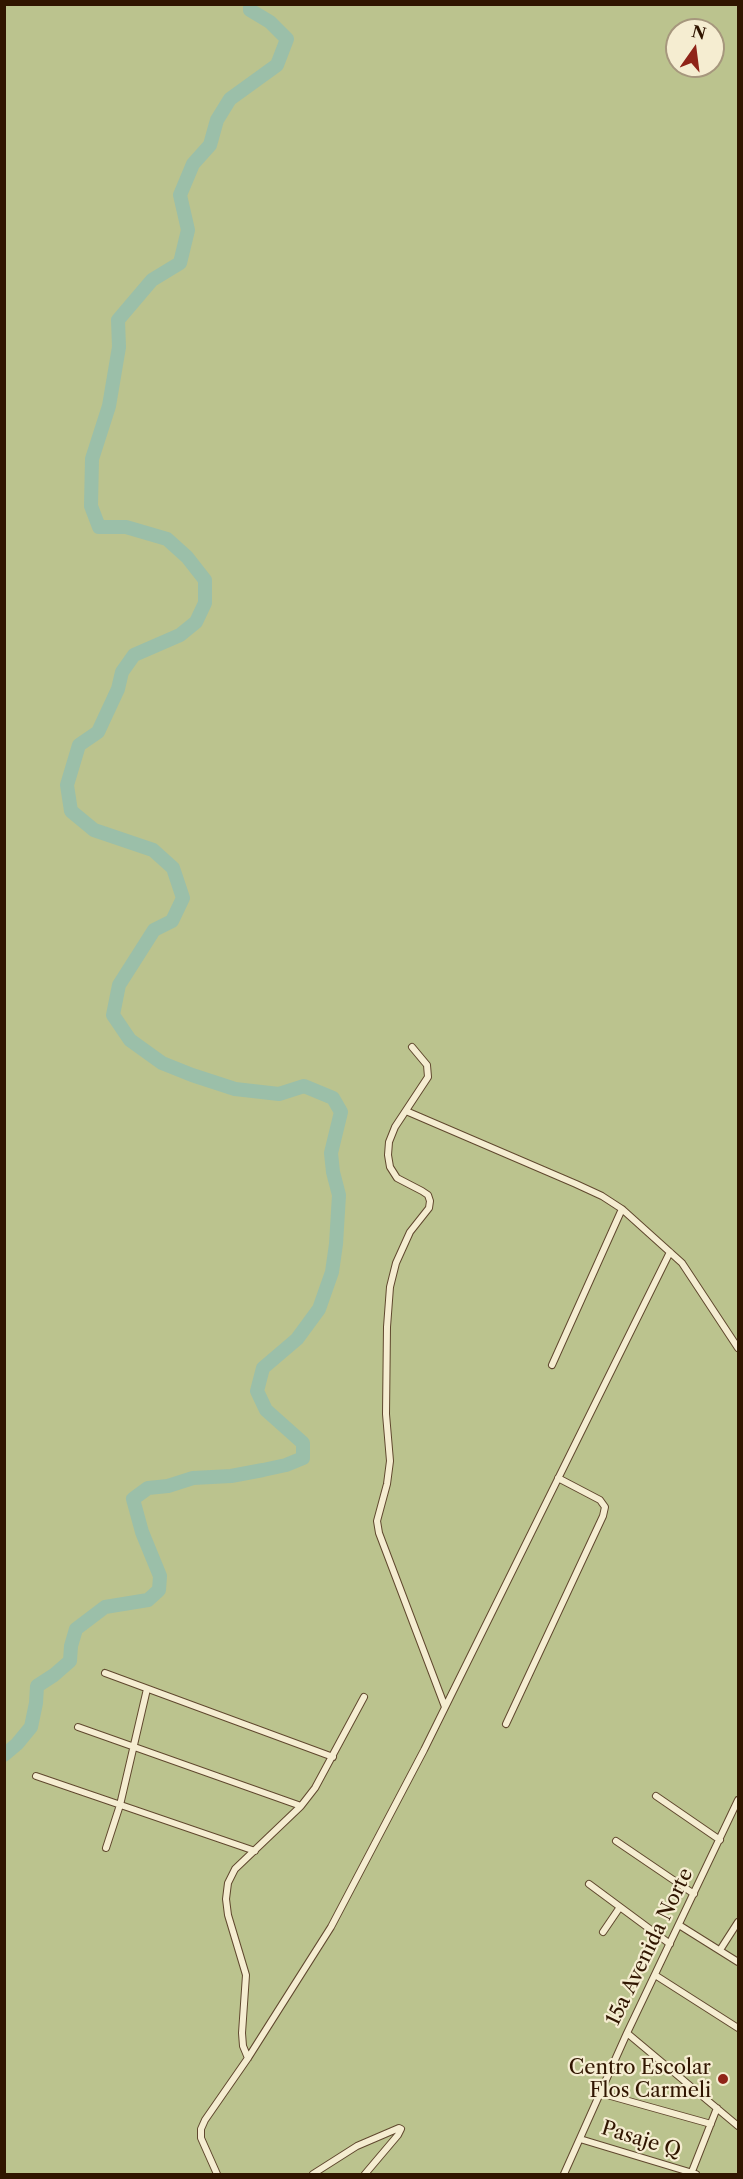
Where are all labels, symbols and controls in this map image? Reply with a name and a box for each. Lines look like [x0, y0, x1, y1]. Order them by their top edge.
north arrow [665, 18, 725, 78]
text: N [690, 21, 708, 44]
street label: 15a Avenida Norte [602, 1865, 698, 2029]
place label: Centro Escolar Flos Carmeli [569, 2056, 711, 2103]
marker: Centro Escolar Flos Carmeli [716, 2072, 730, 2086]
street label: Pasaje Q [598, 2117, 684, 2163]

